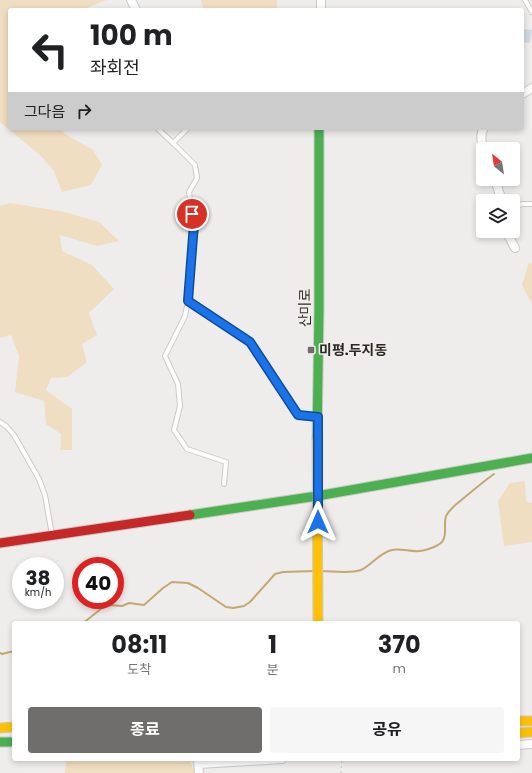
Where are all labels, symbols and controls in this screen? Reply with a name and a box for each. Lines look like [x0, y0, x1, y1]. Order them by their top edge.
text: 100 m [90, 16, 173, 55]
icon: left [24, 24, 76, 76]
text: 좌회전 [90, 55, 140, 80]
icon: right [73, 100, 95, 122]
text: 그다음 [24, 101, 65, 122]
north arrow [476, 142, 520, 186]
map controls [476, 142, 520, 238]
button: layers [476, 194, 520, 238]
pin [175, 197, 209, 231]
icon: arrive [181, 203, 203, 225]
street label: 산미로 [295, 289, 315, 327]
place label: 미평.두지동 [319, 340, 387, 360]
marker: 미평.두지동 [306, 345, 316, 355]
position arrow [297, 501, 339, 543]
speed limit sign: 40 [72, 557, 124, 609]
text: 38 [25, 564, 51, 592]
text: km/h [25, 585, 51, 600]
text: 08:11 [111, 628, 167, 661]
text: 1 [268, 628, 277, 661]
text: 370 [378, 628, 421, 661]
text: m [393, 659, 406, 678]
text: 도착 [127, 660, 151, 679]
text: 분 [267, 660, 279, 679]
button: 종료 [28, 707, 262, 753]
button: 공유 [270, 707, 504, 753]

